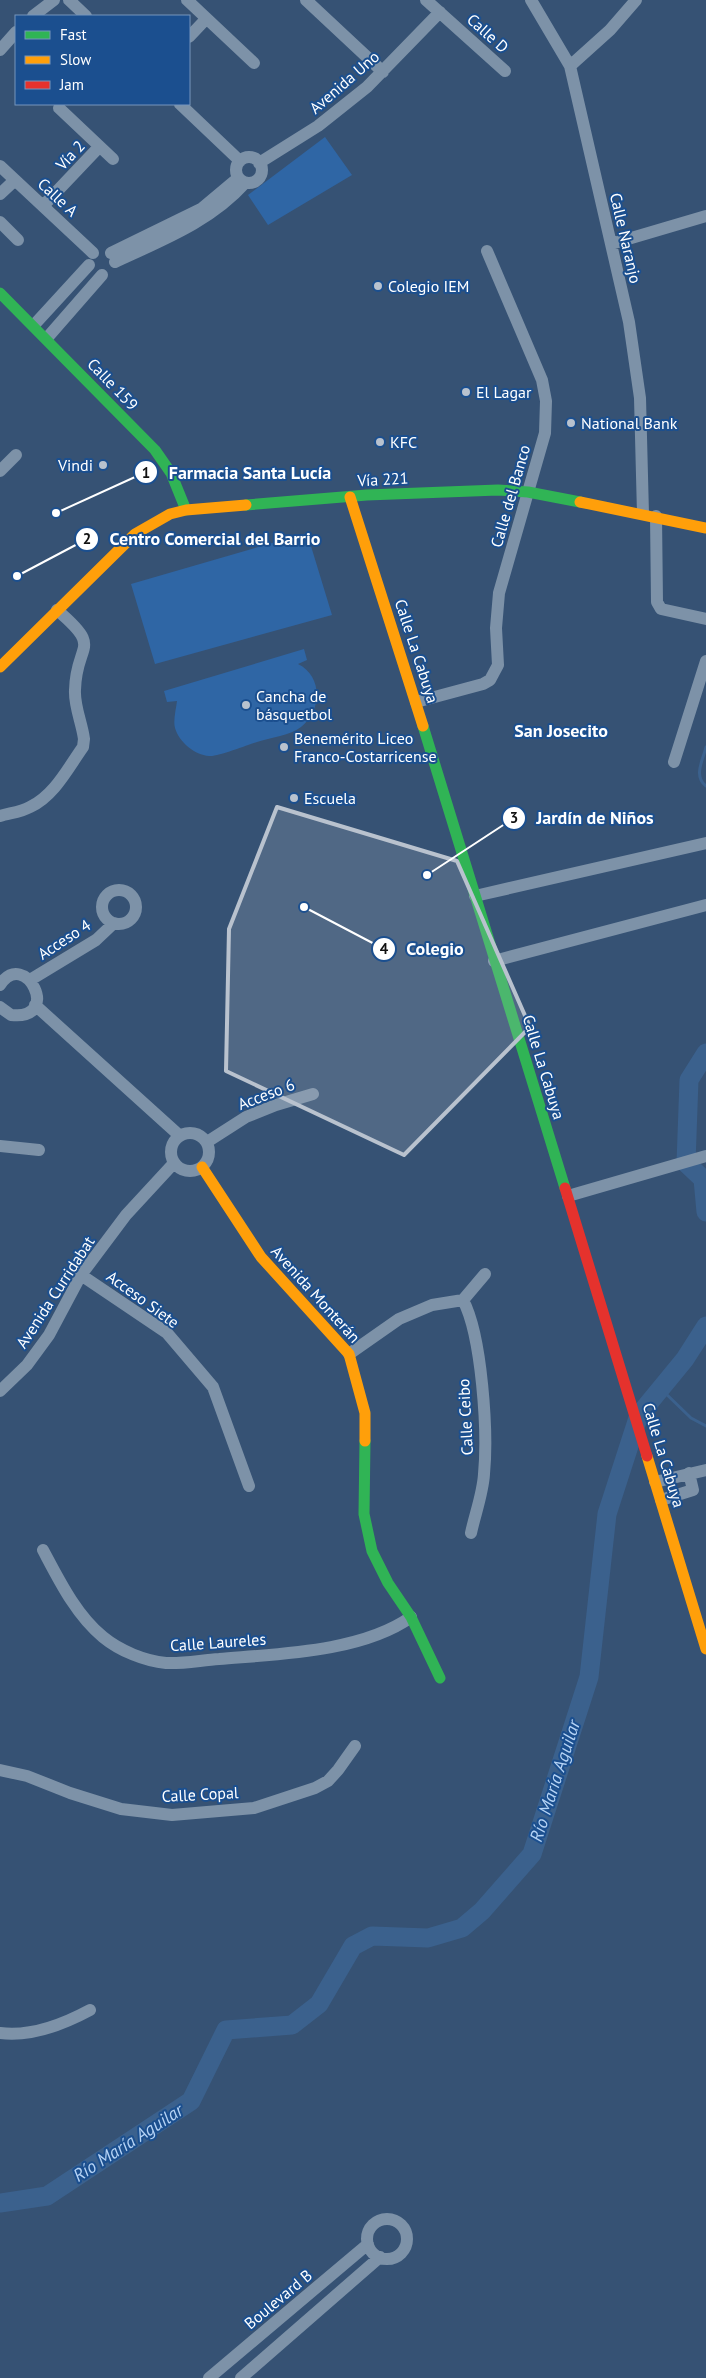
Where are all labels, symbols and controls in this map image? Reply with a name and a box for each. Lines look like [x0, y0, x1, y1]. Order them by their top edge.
street label: Calle D [463, 9, 513, 57]
legend [15, 15, 190, 105]
text: Fast [60, 25, 87, 44]
street label: Avenida Uno [305, 46, 383, 118]
text: Slow [60, 50, 91, 69]
text: Jam [59, 75, 84, 94]
street label: Vía 2 [51, 136, 89, 175]
street label: Calle A [34, 174, 83, 221]
street label: Calle Naranjo [606, 191, 646, 285]
place label: Colegio IEM [388, 276, 469, 296]
marker: Colegio IEM [372, 280, 384, 292]
street label: Calle 159 [83, 354, 143, 414]
place label: El Lagar [476, 382, 532, 402]
marker: El Lagar [460, 386, 472, 398]
place label: National Bank [581, 413, 678, 433]
marker: National Bank [565, 417, 577, 429]
place label: KFC [390, 432, 417, 452]
marker: KFC [374, 436, 386, 448]
street label: Calle del Banco [486, 442, 534, 550]
place label: Vindi [57, 455, 93, 475]
callout: Farmacia Santa Lucía [134, 456, 341, 489]
marker: Vindi [97, 459, 109, 471]
text: Farmacia Santa Lucía [169, 461, 331, 484]
text: 1 [142, 463, 150, 482]
street label: Vía 221 [356, 468, 409, 490]
callout: Centro Comercial del Barrio [75, 523, 331, 556]
text: Centro Comercial del Barrio [110, 527, 321, 550]
text: 2 [83, 529, 91, 548]
street label: Calle La Cabuya [391, 596, 443, 706]
place label: Cancha de básquetbol [256, 686, 332, 724]
marker: Cancha de básquetbol [240, 699, 252, 711]
district label: San Josecito [514, 719, 608, 742]
place label: Benemérito Liceo Franco-Costarricense [294, 728, 437, 766]
marker: Benemérito Liceo Franco-Costarricense [278, 741, 290, 753]
place label: Escuela [304, 788, 356, 808]
marker: Escuela [288, 792, 300, 804]
callout: Jardín de Niños [501, 802, 664, 835]
text: Jardín de Niños [535, 806, 654, 829]
text: 3 [510, 808, 518, 827]
street label: Acceso 4 [34, 914, 95, 964]
callout: Colegio [372, 932, 474, 965]
text: Colegio [406, 937, 464, 960]
text: 4 [380, 939, 389, 958]
street label: Calle La Cabuya [519, 1012, 569, 1122]
street label: Acceso 6 [235, 1074, 297, 1114]
street label: Avenida Curridabat [11, 1232, 99, 1352]
street label: Avenida Monterán [267, 1241, 365, 1347]
street label: Acceso Siete [103, 1266, 183, 1332]
street label: Calle Ceibo [453, 1378, 477, 1456]
street label: Calle La Cabuya [639, 1400, 689, 1510]
street label: Calle Laureles [169, 1629, 267, 1655]
water label: Río María Aguilar [524, 1716, 585, 1845]
street label: Calle Copal [161, 1782, 239, 1806]
water label: Río María Aguilar [68, 2098, 188, 2187]
street label: Boulevard B [240, 2265, 316, 2333]

